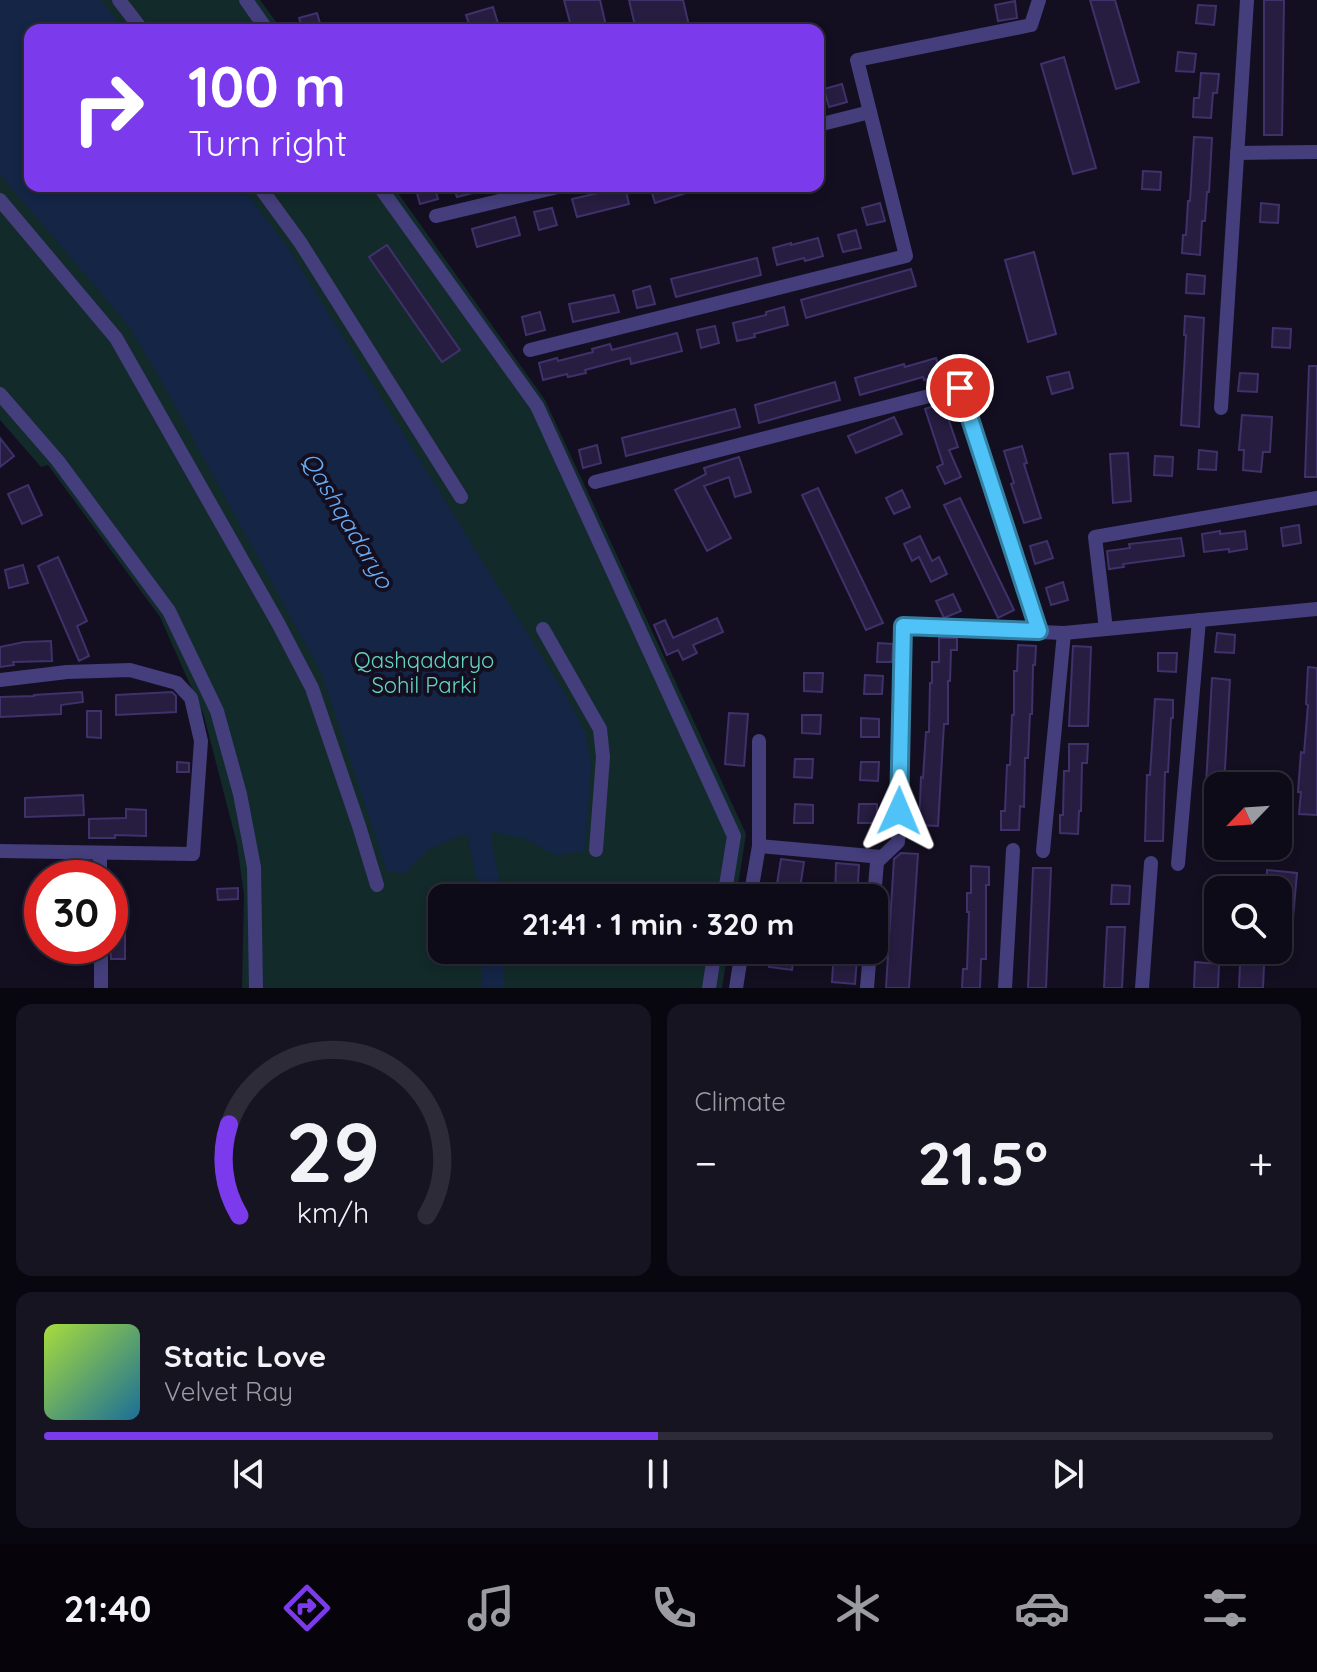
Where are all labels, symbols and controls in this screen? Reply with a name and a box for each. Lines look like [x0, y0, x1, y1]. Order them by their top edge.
text: 100 m [188, 51, 346, 121]
icon: right [56, 56, 160, 160]
text: Turn right [188, 120, 347, 165]
pin [926, 354, 994, 422]
icon: arrive [938, 366, 982, 410]
water label: Qashqadaryo [296, 447, 401, 595]
park label: Qashqadaryo Sohil Parki [354, 646, 494, 699]
position arrow [857, 769, 941, 853]
north arrow [1204, 772, 1292, 860]
map controls [1204, 772, 1292, 964]
speed limit sign: 30 [24, 860, 128, 964]
button: search [1204, 876, 1292, 964]
text: 21:41 · 1 min · 320 m [522, 905, 794, 943]
text: Climate [695, 1085, 786, 1118]
text: 29 [286, 1099, 381, 1203]
text: 21.5° [918, 1125, 1048, 1200]
text: − [695, 1135, 717, 1190]
text: + [1248, 1135, 1273, 1190]
text: km/h [297, 1194, 370, 1230]
text: Static Love [164, 1337, 326, 1375]
text: Velvet Ray [164, 1375, 293, 1408]
icon: previous [227, 1452, 271, 1496]
icon: pause [636, 1452, 680, 1496]
icon: next [1046, 1452, 1090, 1496]
icon: directions [279, 1580, 335, 1636]
icon: music [463, 1580, 519, 1636]
icon: phone [646, 1580, 702, 1636]
icon: climate [830, 1580, 886, 1636]
icon: car [1014, 1580, 1070, 1636]
icon: filters [1197, 1580, 1253, 1636]
text: 21:40 [64, 1586, 151, 1631]

